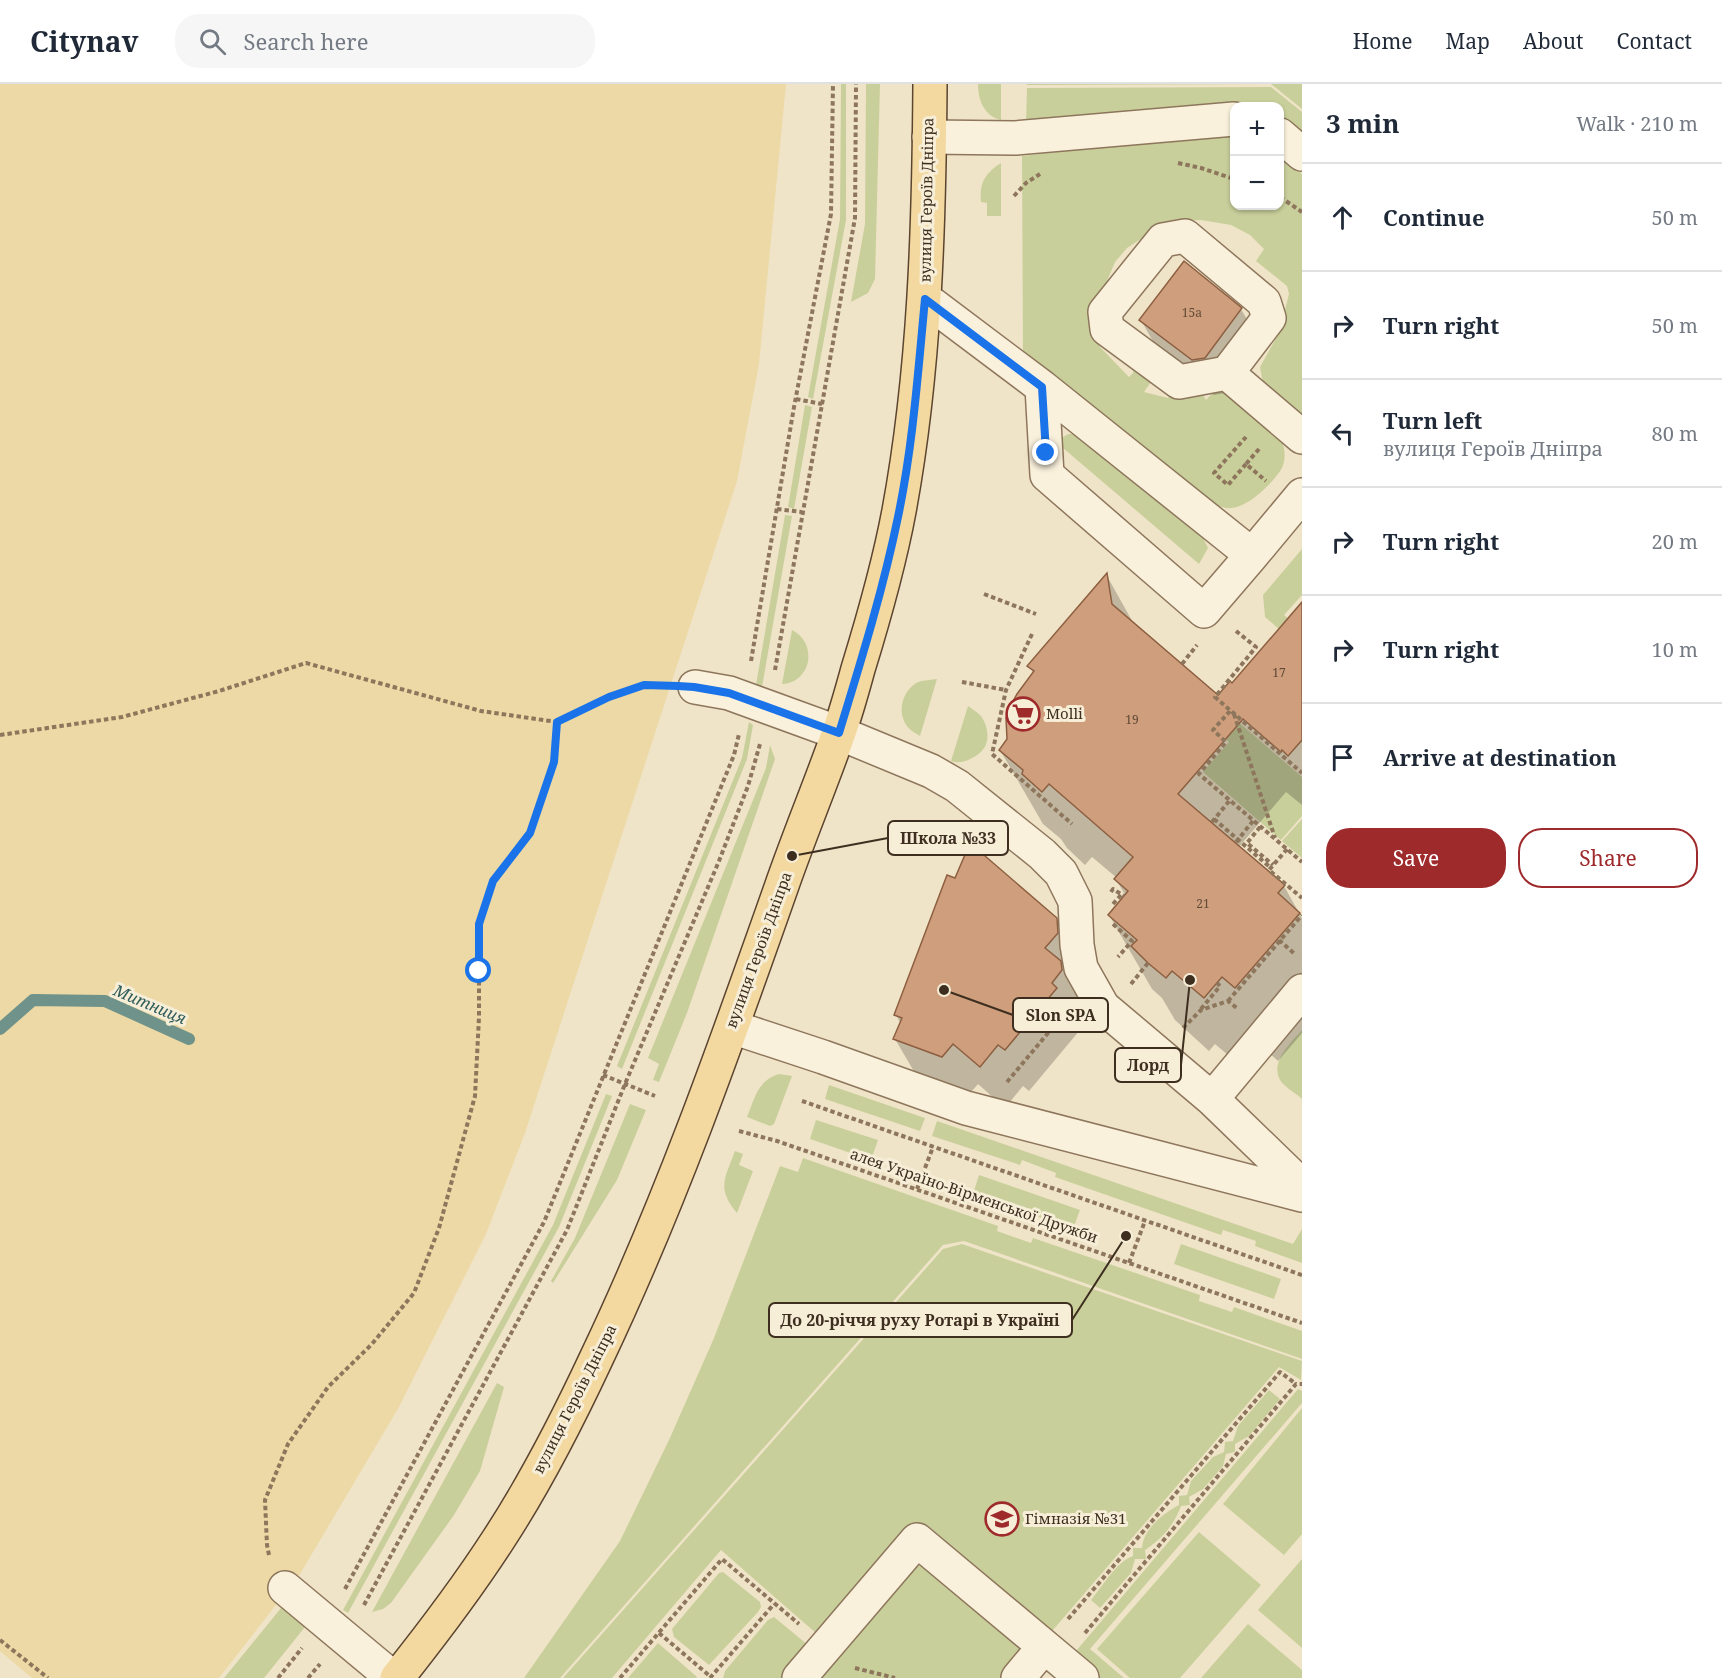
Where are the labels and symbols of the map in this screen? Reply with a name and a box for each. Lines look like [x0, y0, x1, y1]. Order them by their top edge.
street label: вулиця Героїв Дніпра [915, 117, 937, 283]
house number: 15а [1182, 304, 1202, 321]
route end [1032, 439, 1058, 465]
house number: 17 [1272, 664, 1286, 681]
supermarket icon: Molli [1005, 696, 1041, 732]
place label: Molli [1046, 703, 1083, 723]
house number: 19 [1125, 711, 1139, 728]
callout: Школа №33 [888, 821, 1008, 855]
text: Школа №33 [900, 827, 996, 849]
street label: вулиця Героїв Дніпра [720, 869, 796, 1031]
house number: 21 [1196, 895, 1210, 912]
route start [465, 957, 491, 983]
water label: Митниця [109, 978, 190, 1029]
callout: Slon SPA [1013, 998, 1108, 1032]
text: Slon SPA [1026, 1004, 1097, 1026]
callout: Лорд [1115, 1048, 1181, 1082]
text: Лорд [1127, 1054, 1169, 1076]
street label: алея Україно-Вірменської Дружби [848, 1143, 1101, 1247]
callout: До 20-річчя руху Ротарі в Україні [769, 1303, 1072, 1337]
text: До 20-річчя руху Ротарі в Україні [780, 1309, 1060, 1331]
street label: вулиця Героїв Дніпра [528, 1321, 620, 1477]
school or university icon: Гімназія №31 [984, 1501, 1020, 1537]
place label: Гімназія №31 [1025, 1508, 1127, 1528]

